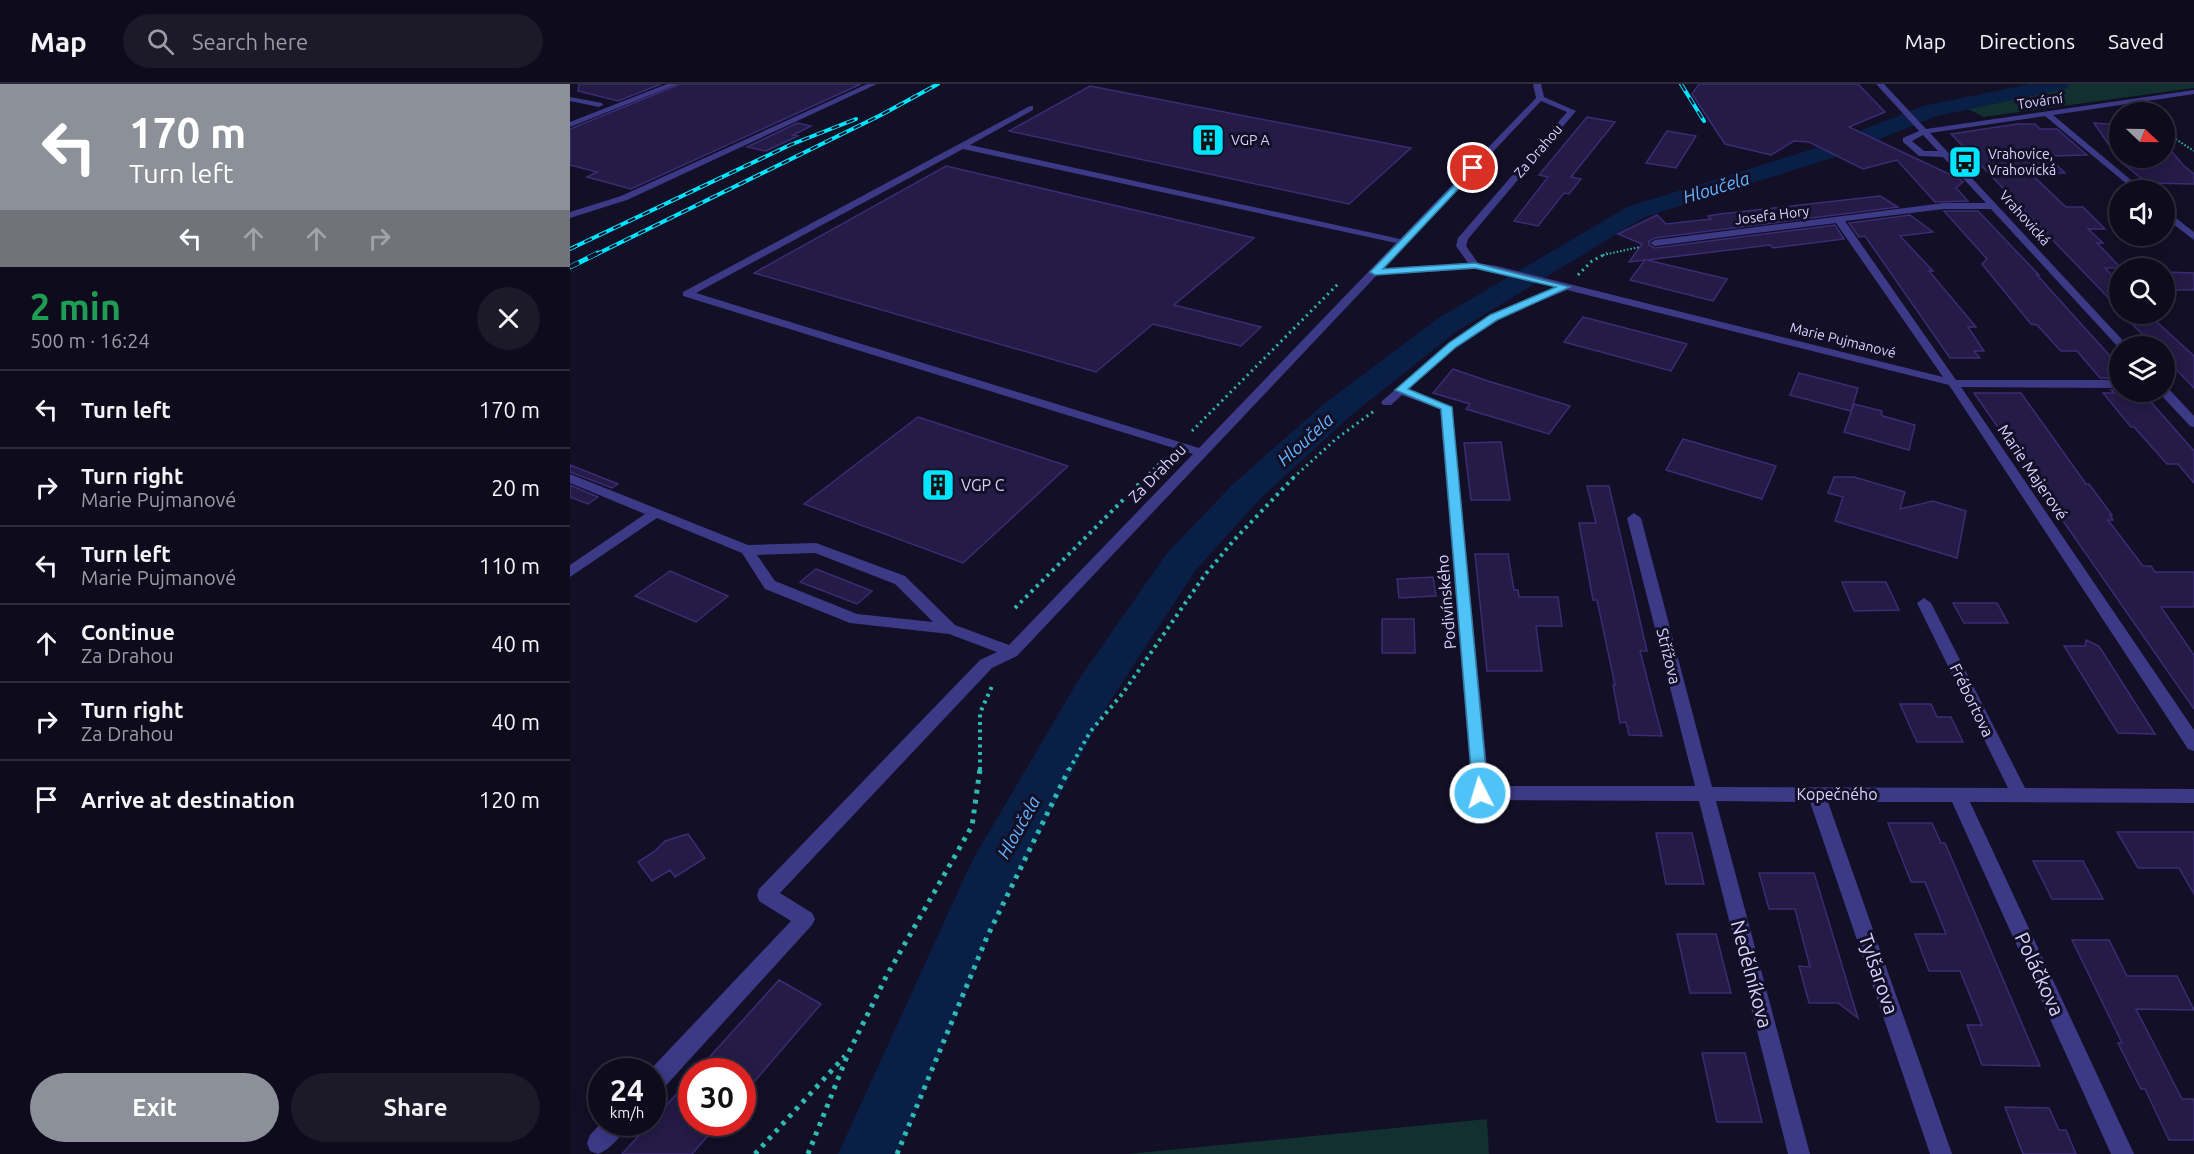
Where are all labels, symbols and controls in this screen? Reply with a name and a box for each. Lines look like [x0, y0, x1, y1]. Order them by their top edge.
search box [123, 14, 543, 68]
icon: search [144, 25, 177, 58]
text: Map [30, 26, 87, 57]
text: Search here [192, 29, 308, 54]
text: Map [1905, 29, 1946, 53]
text: Directions [1979, 29, 2075, 53]
text: Saved [2108, 29, 2164, 53]
street label: Tovární [2016, 90, 2064, 112]
north arrow [2109, 102, 2175, 168]
map controls [2109, 102, 2175, 402]
icon: left [30, 108, 108, 186]
text: 170 m [129, 109, 246, 156]
street label: Za Drahou [1511, 121, 1565, 181]
building icon: VGP A [1190, 122, 1226, 158]
place label: VGP A [1231, 132, 1270, 148]
pin [1447, 142, 1498, 193]
bus stop icon: Vrahovice, Vrahovická [1947, 144, 1983, 180]
place label: Vrahovice, Vrahovická [1988, 146, 2056, 178]
icon: arrive [1456, 151, 1489, 184]
text: Turn left [129, 158, 233, 188]
water label: Hloučela [1680, 167, 1752, 207]
button: sound [2109, 180, 2175, 246]
street label: Vrahovická [1996, 187, 2054, 249]
street label: Josefa Hory [1734, 202, 1810, 228]
icon: left [174, 222, 207, 255]
icon: ahead [237, 222, 270, 255]
icon: ahead [300, 222, 333, 255]
icon: right [363, 222, 396, 255]
button: search [2109, 258, 2175, 324]
text: 2 min [30, 286, 121, 327]
button: close [477, 287, 540, 350]
street label: Marie Pujmanové [1788, 319, 1898, 361]
text: 500 m · 16:24 [30, 329, 150, 352]
button: layers [2109, 336, 2175, 402]
icon: left [30, 393, 63, 426]
text: Turn left [81, 397, 171, 422]
text: 170 m [479, 397, 540, 422]
water label: Hloučela [1273, 409, 1337, 469]
street label: Marie Majerové [1994, 421, 2072, 523]
street label: Za Drahou [1125, 440, 1189, 506]
text: Turn right [81, 463, 183, 488]
building icon: VGP C [920, 467, 956, 503]
icon: right [30, 471, 63, 504]
text: 20 m [491, 475, 540, 500]
place label: VGP C [961, 476, 1005, 494]
text: Marie Pujmanové [81, 488, 236, 511]
text: Turn left [81, 541, 171, 566]
icon: left [30, 549, 63, 582]
text: 110 m [479, 553, 540, 578]
street label: Podivínského [1433, 554, 1459, 650]
text: Marie Pujmanové [81, 566, 236, 589]
text: Continue [81, 619, 175, 644]
street label: Střížova [1653, 626, 1685, 686]
icon: ahead [30, 627, 63, 660]
text: 40 m [491, 631, 540, 656]
text: Za Drahou [81, 644, 174, 667]
street label: Frébortova [1947, 660, 1997, 740]
text: Turn right [81, 697, 183, 722]
icon: right [30, 705, 63, 738]
text: 40 m [491, 709, 540, 734]
text: Za Drahou [81, 722, 174, 745]
position arrow [1448, 761, 1512, 825]
icon: arrive [30, 783, 63, 816]
street label: Kopečného [1797, 785, 1878, 803]
text: Arrive at destination [81, 787, 295, 812]
text: 120 m [479, 787, 540, 812]
water label: Hloučela [993, 792, 1043, 862]
street label: Nedělníkova [1727, 917, 1777, 1031]
street label: Poláčkova [2011, 928, 2069, 1020]
street label: Tylšarova [1854, 931, 1904, 1017]
speed limit sign: 30 [678, 1058, 756, 1136]
button: Exit [30, 1073, 279, 1142]
button: Share [291, 1073, 540, 1142]
text: 24 [610, 1073, 644, 1107]
text: km/h [610, 1104, 644, 1121]

